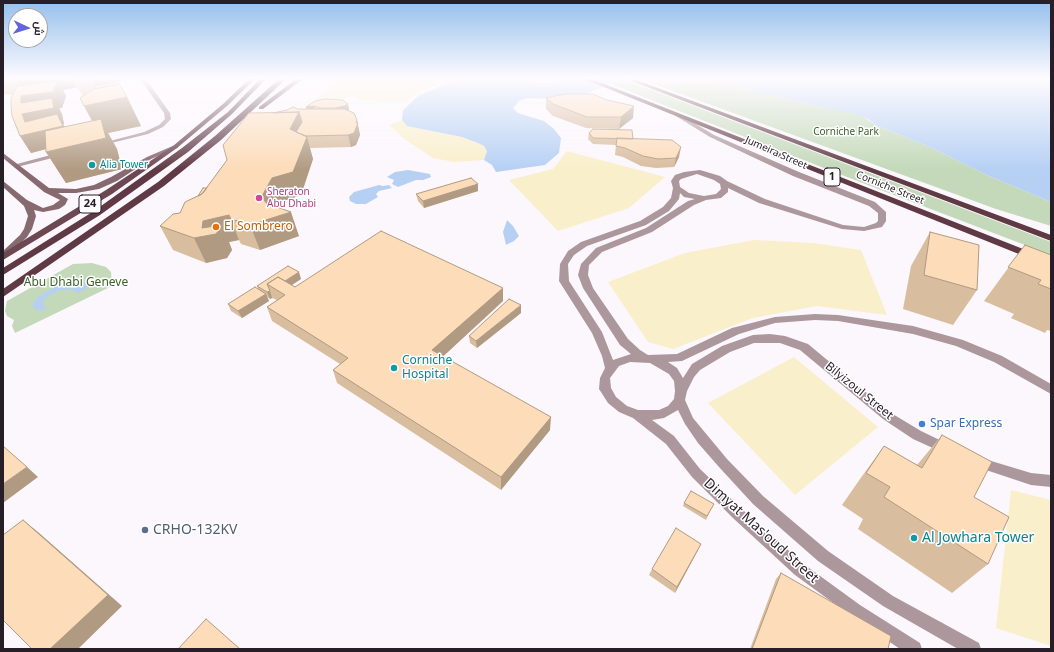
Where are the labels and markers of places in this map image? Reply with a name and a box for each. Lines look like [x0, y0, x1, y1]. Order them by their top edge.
place label: Alia Tower [100, 159, 148, 171]
marker: Alia Tower [87, 160, 97, 170]
place label: Sheraton Abu Dhabi [267, 186, 316, 210]
marker: Sheraton Abu Dhabi [254, 193, 264, 203]
place label: El Sombrero [224, 220, 293, 234]
marker: El Sombrero [211, 222, 221, 232]
place label: Corniche Hospital [402, 354, 452, 382]
marker: Corniche Hospital [389, 363, 399, 373]
place label: Spar Express [930, 417, 1002, 431]
marker: Spar Express [917, 419, 927, 429]
place label: CRHO-132KV [153, 522, 237, 538]
marker: CRHO-132KV [140, 525, 150, 535]
place label: Al Jowhara Tower [922, 530, 1034, 546]
marker: Al Jowhara Tower [909, 533, 919, 543]

